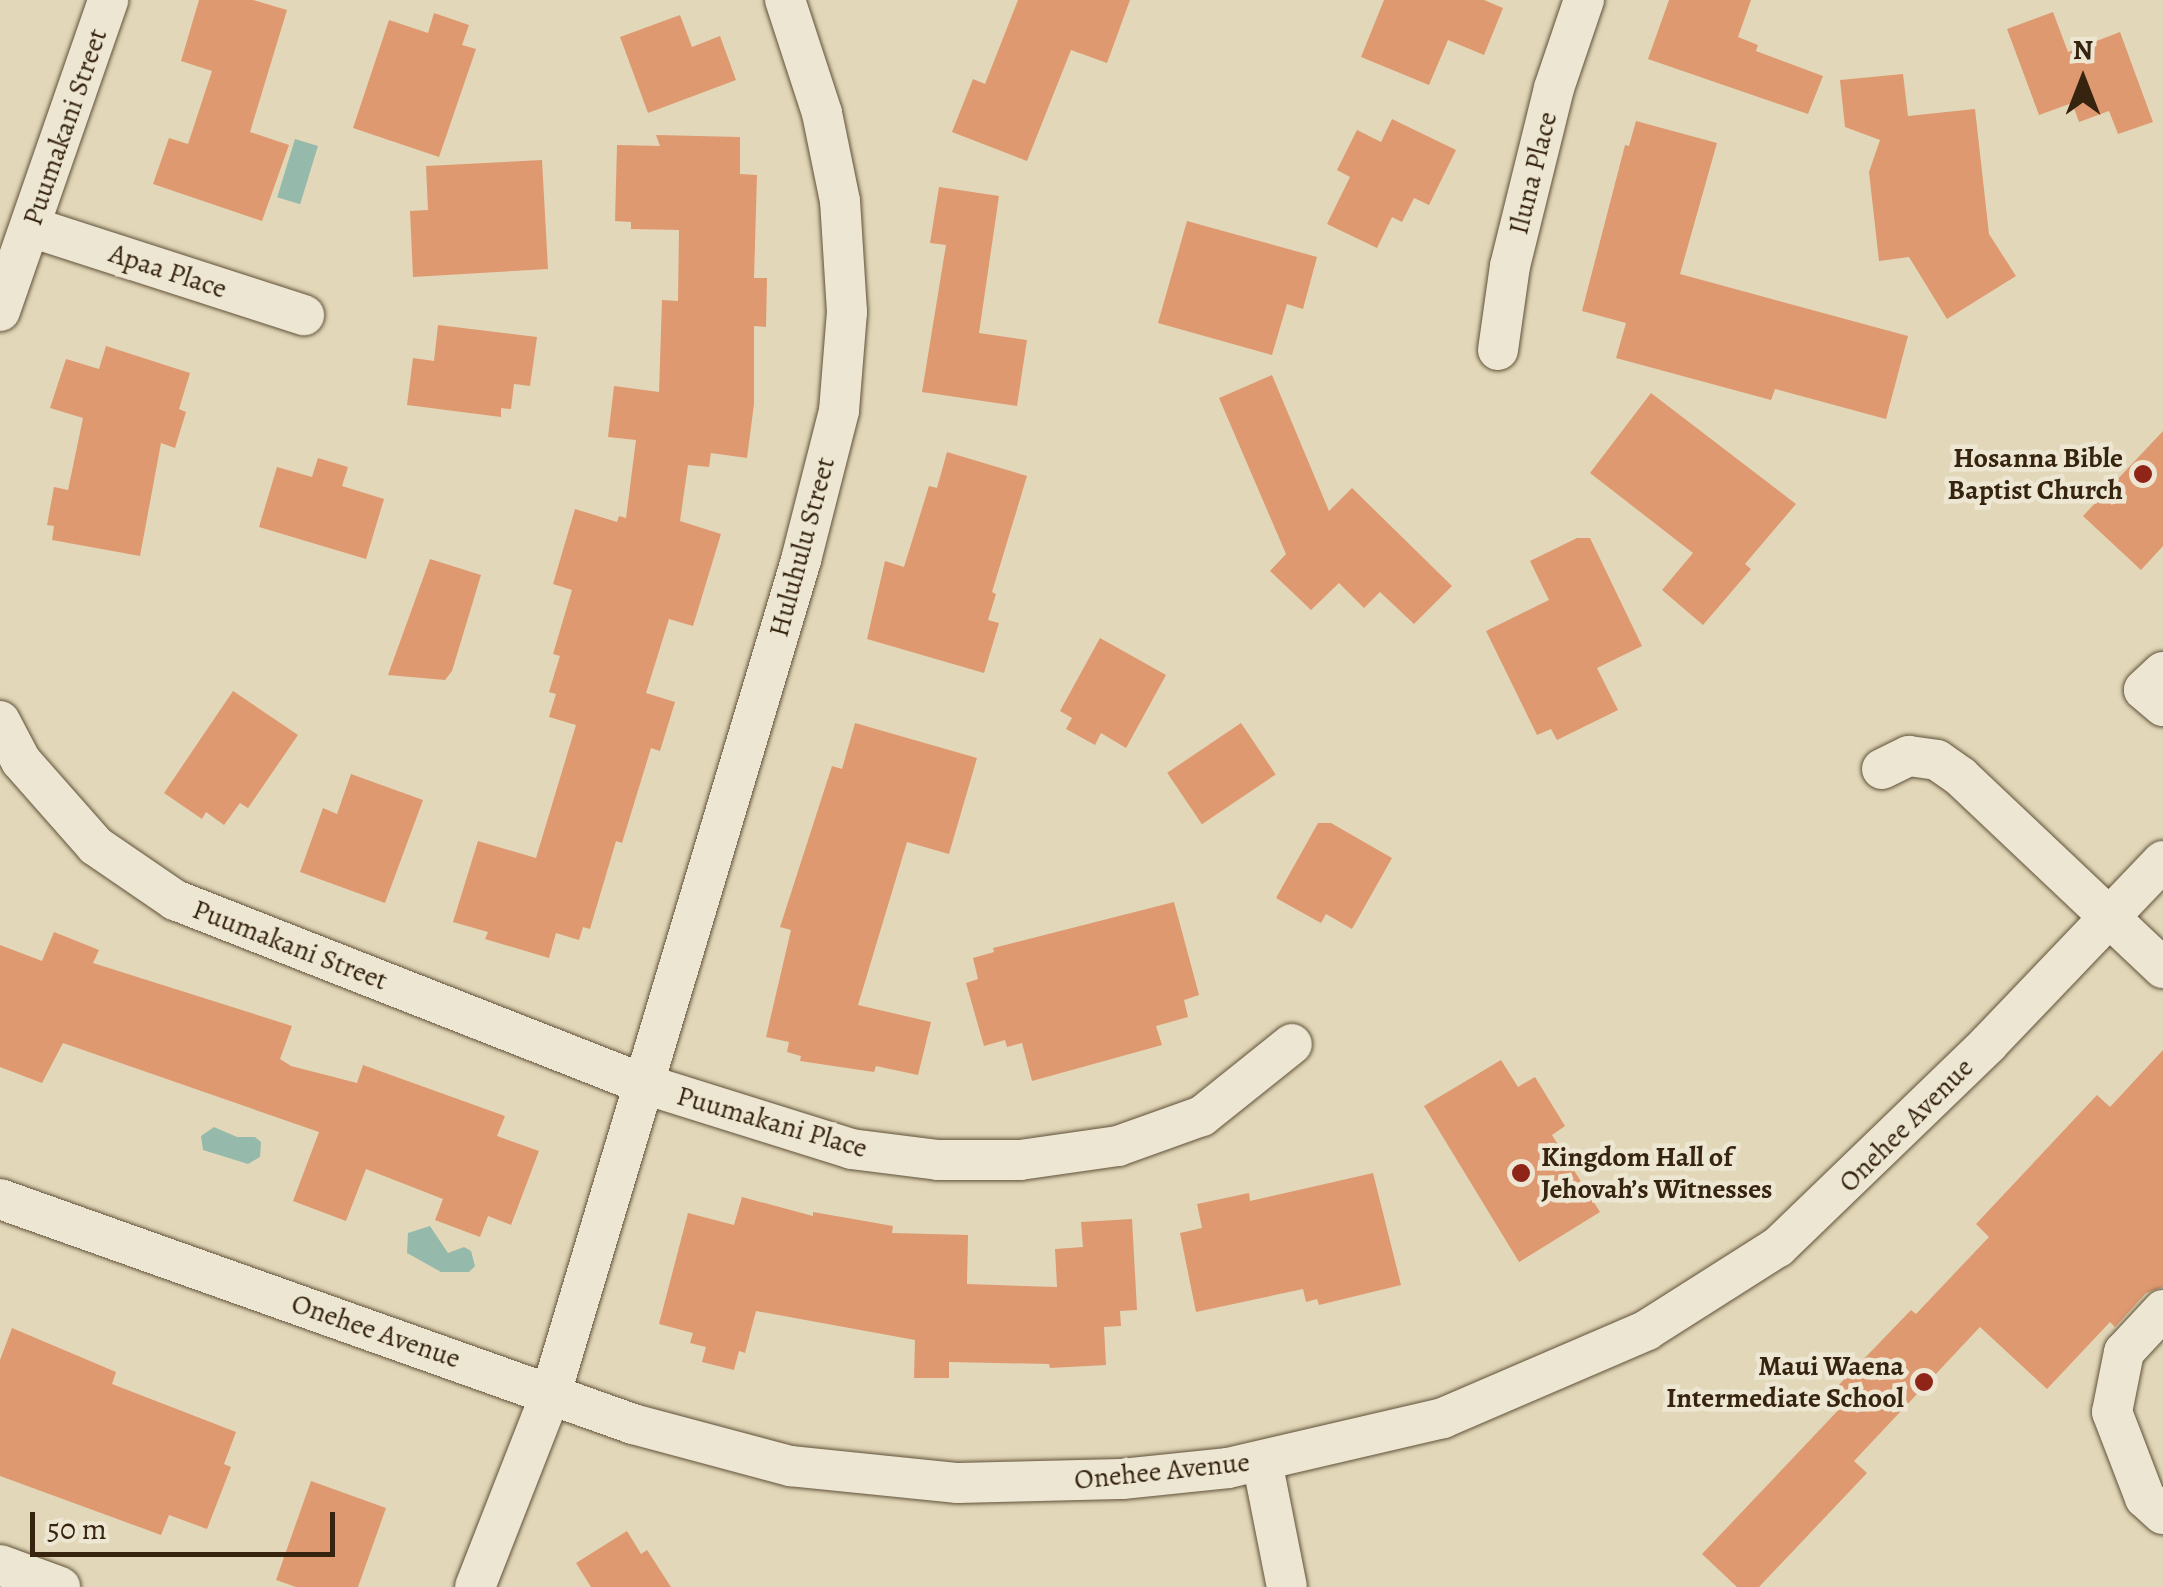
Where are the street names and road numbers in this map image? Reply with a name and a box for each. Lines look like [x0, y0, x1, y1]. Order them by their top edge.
street label: Puumakani Street [16, 24, 114, 230]
street label: Iluna Place [1502, 108, 1564, 238]
street label: Apaa Place [105, 236, 231, 306]
street label: Huluhulu Street [762, 453, 842, 641]
street label: Puumakani Street [188, 892, 392, 998]
street label: Onehee Avenue [1832, 1051, 1980, 1199]
street label: Puumakani Place [673, 1079, 871, 1165]
street label: Onehee Avenue [287, 1286, 465, 1376]
street label: Onehee Avenue [1073, 1445, 1251, 1497]

